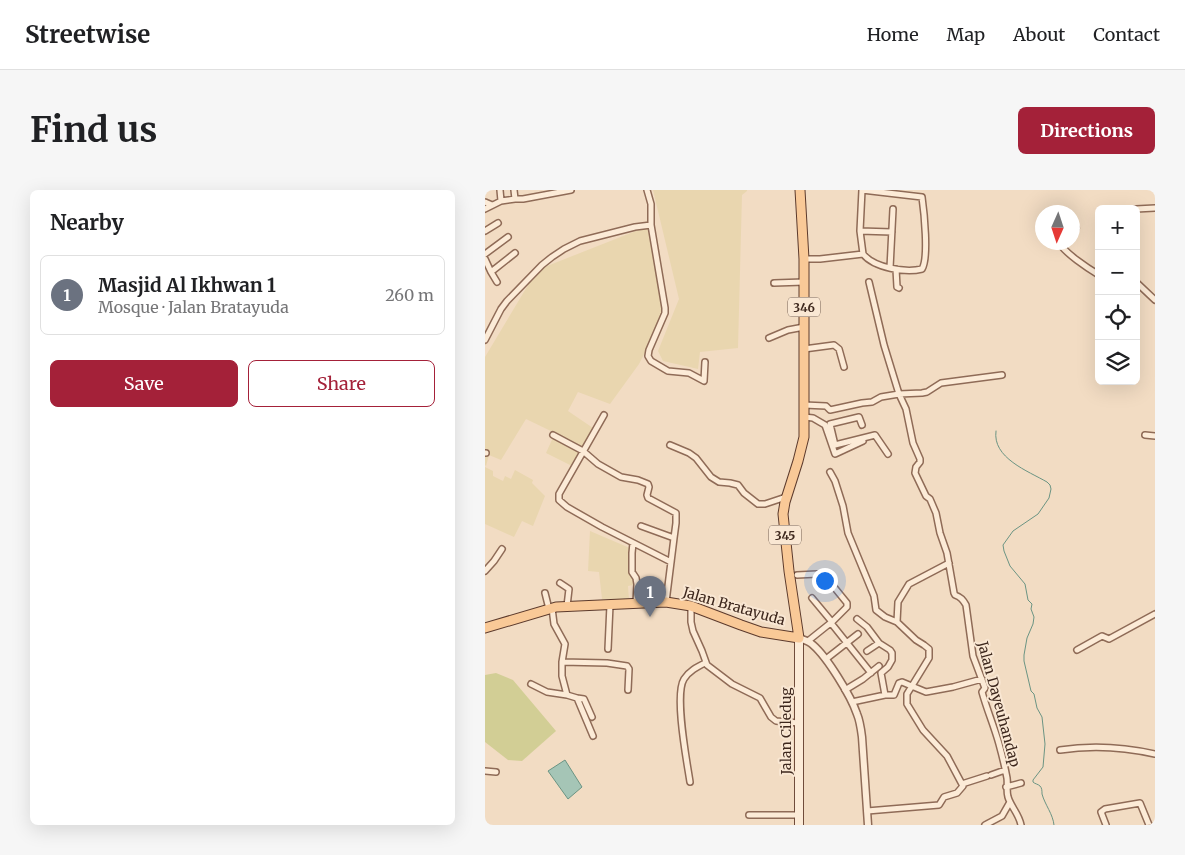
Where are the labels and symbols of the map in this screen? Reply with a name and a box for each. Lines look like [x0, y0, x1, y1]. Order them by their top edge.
north arrow [1035, 205, 1080, 250]
road number: 346 [788, 298, 820, 316]
road number: 345 [769, 526, 801, 544]
your location [812, 568, 838, 594]
pin: 1 [634, 576, 666, 617]
street label: Jalan Bratayuda [680, 583, 788, 629]
street label: Jalan Dayeuhandap [973, 638, 1025, 769]
street label: Jalan Ciledug [777, 687, 795, 776]

